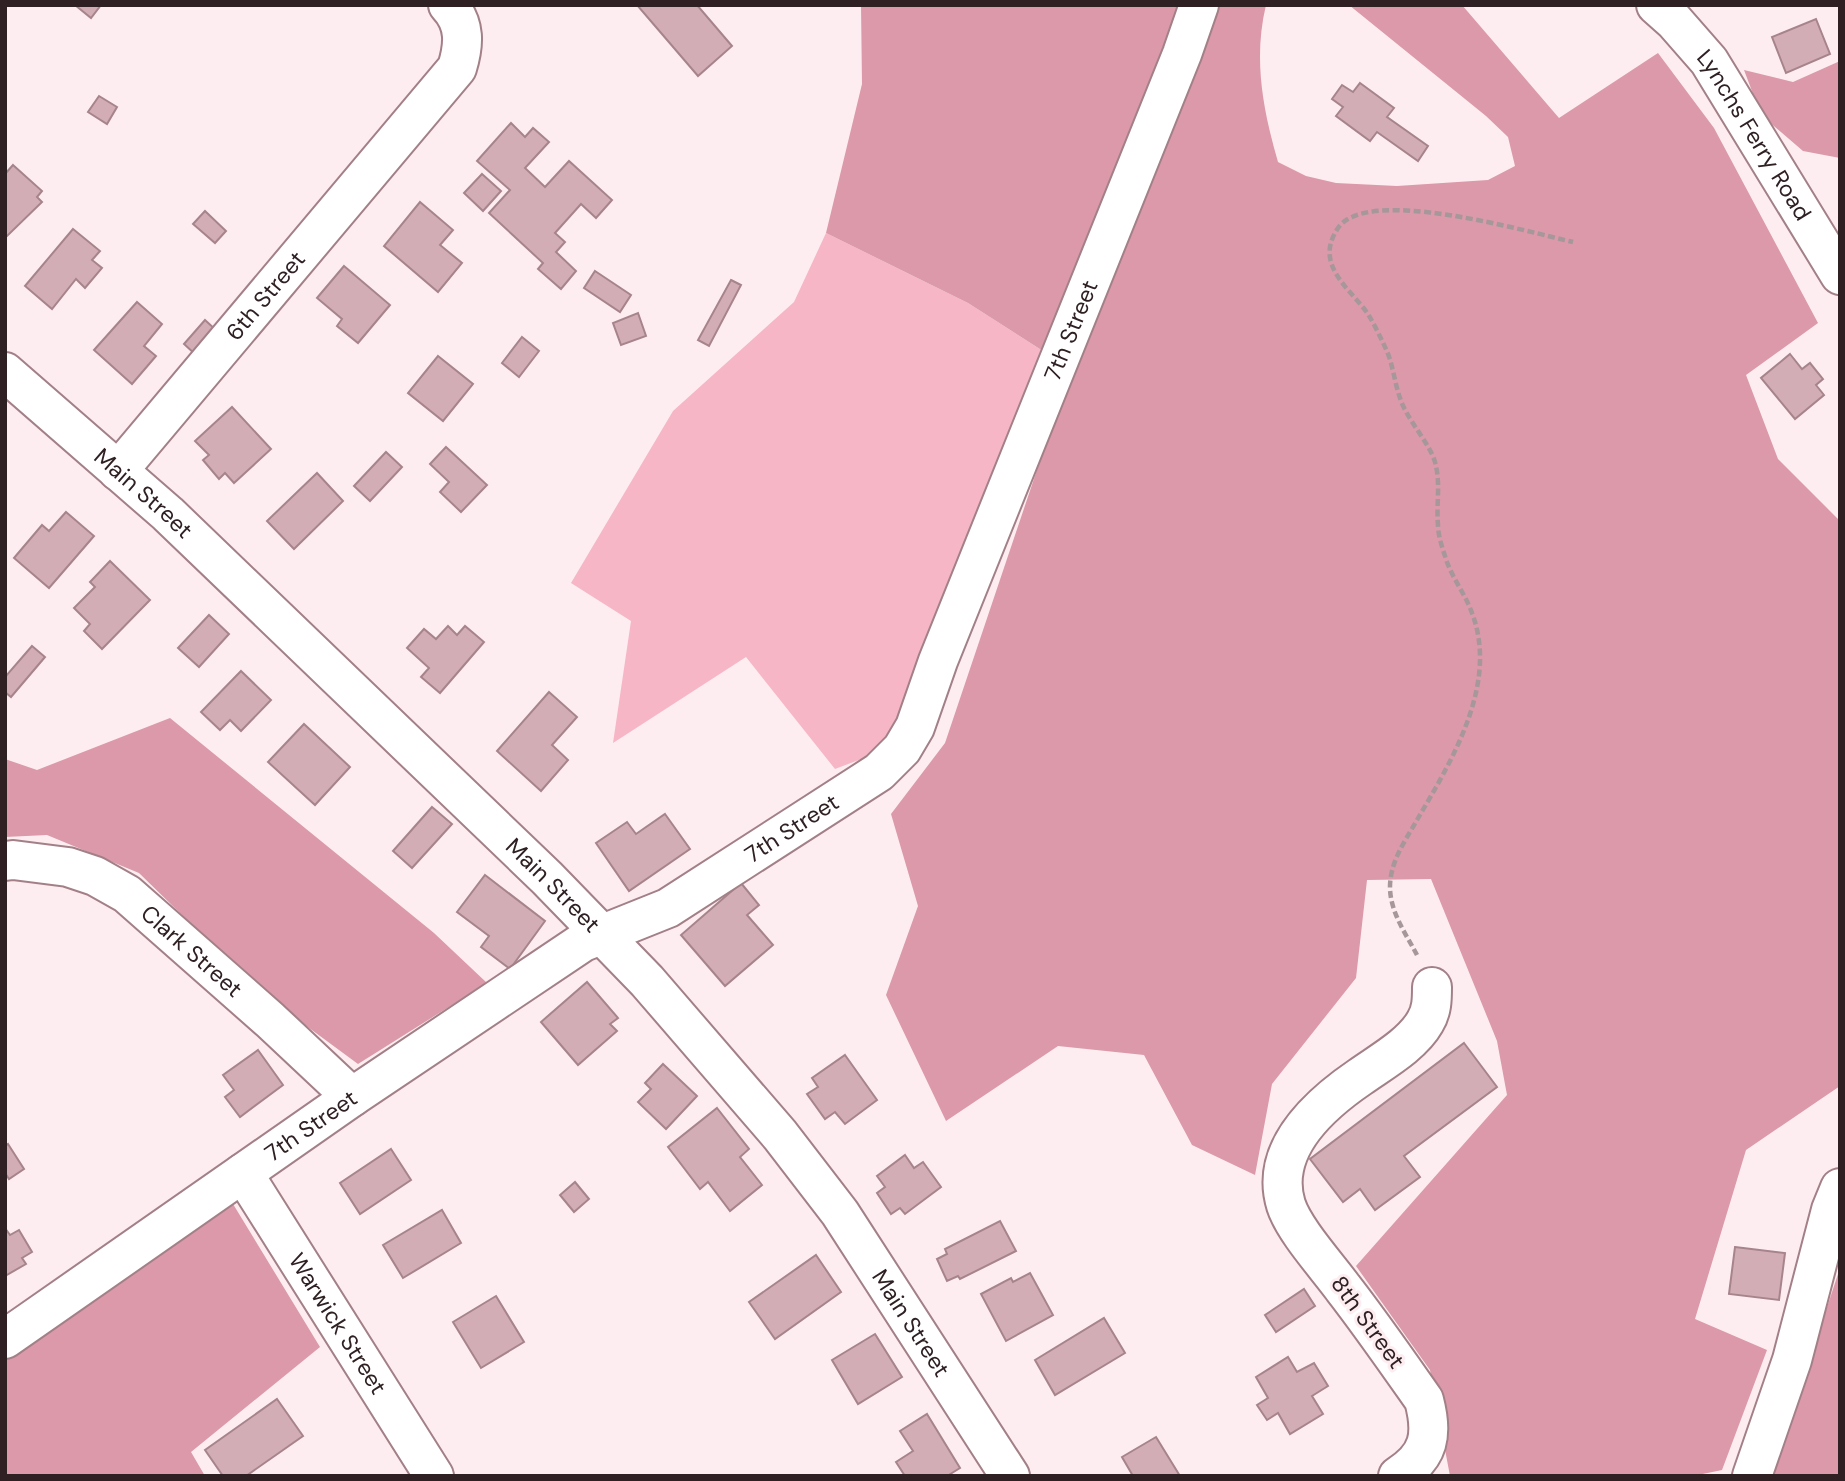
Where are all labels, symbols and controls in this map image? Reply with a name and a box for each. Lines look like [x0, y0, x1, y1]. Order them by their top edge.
street label: Lynchs Ferry Road [1691, 43, 1818, 226]
street label: 6th Street [219, 245, 312, 347]
street label: 7th Street [1037, 276, 1105, 385]
street label: Main Street [88, 441, 199, 545]
street label: 7th Street [739, 787, 844, 870]
street label: Main Street [499, 831, 607, 939]
street label: Clark Street [135, 898, 249, 1004]
street label: 7th Street [259, 1083, 363, 1168]
street label: Warwick Street [282, 1247, 394, 1400]
street label: Main Street [865, 1264, 957, 1382]
street label: 8th Street [1324, 1270, 1412, 1374]

